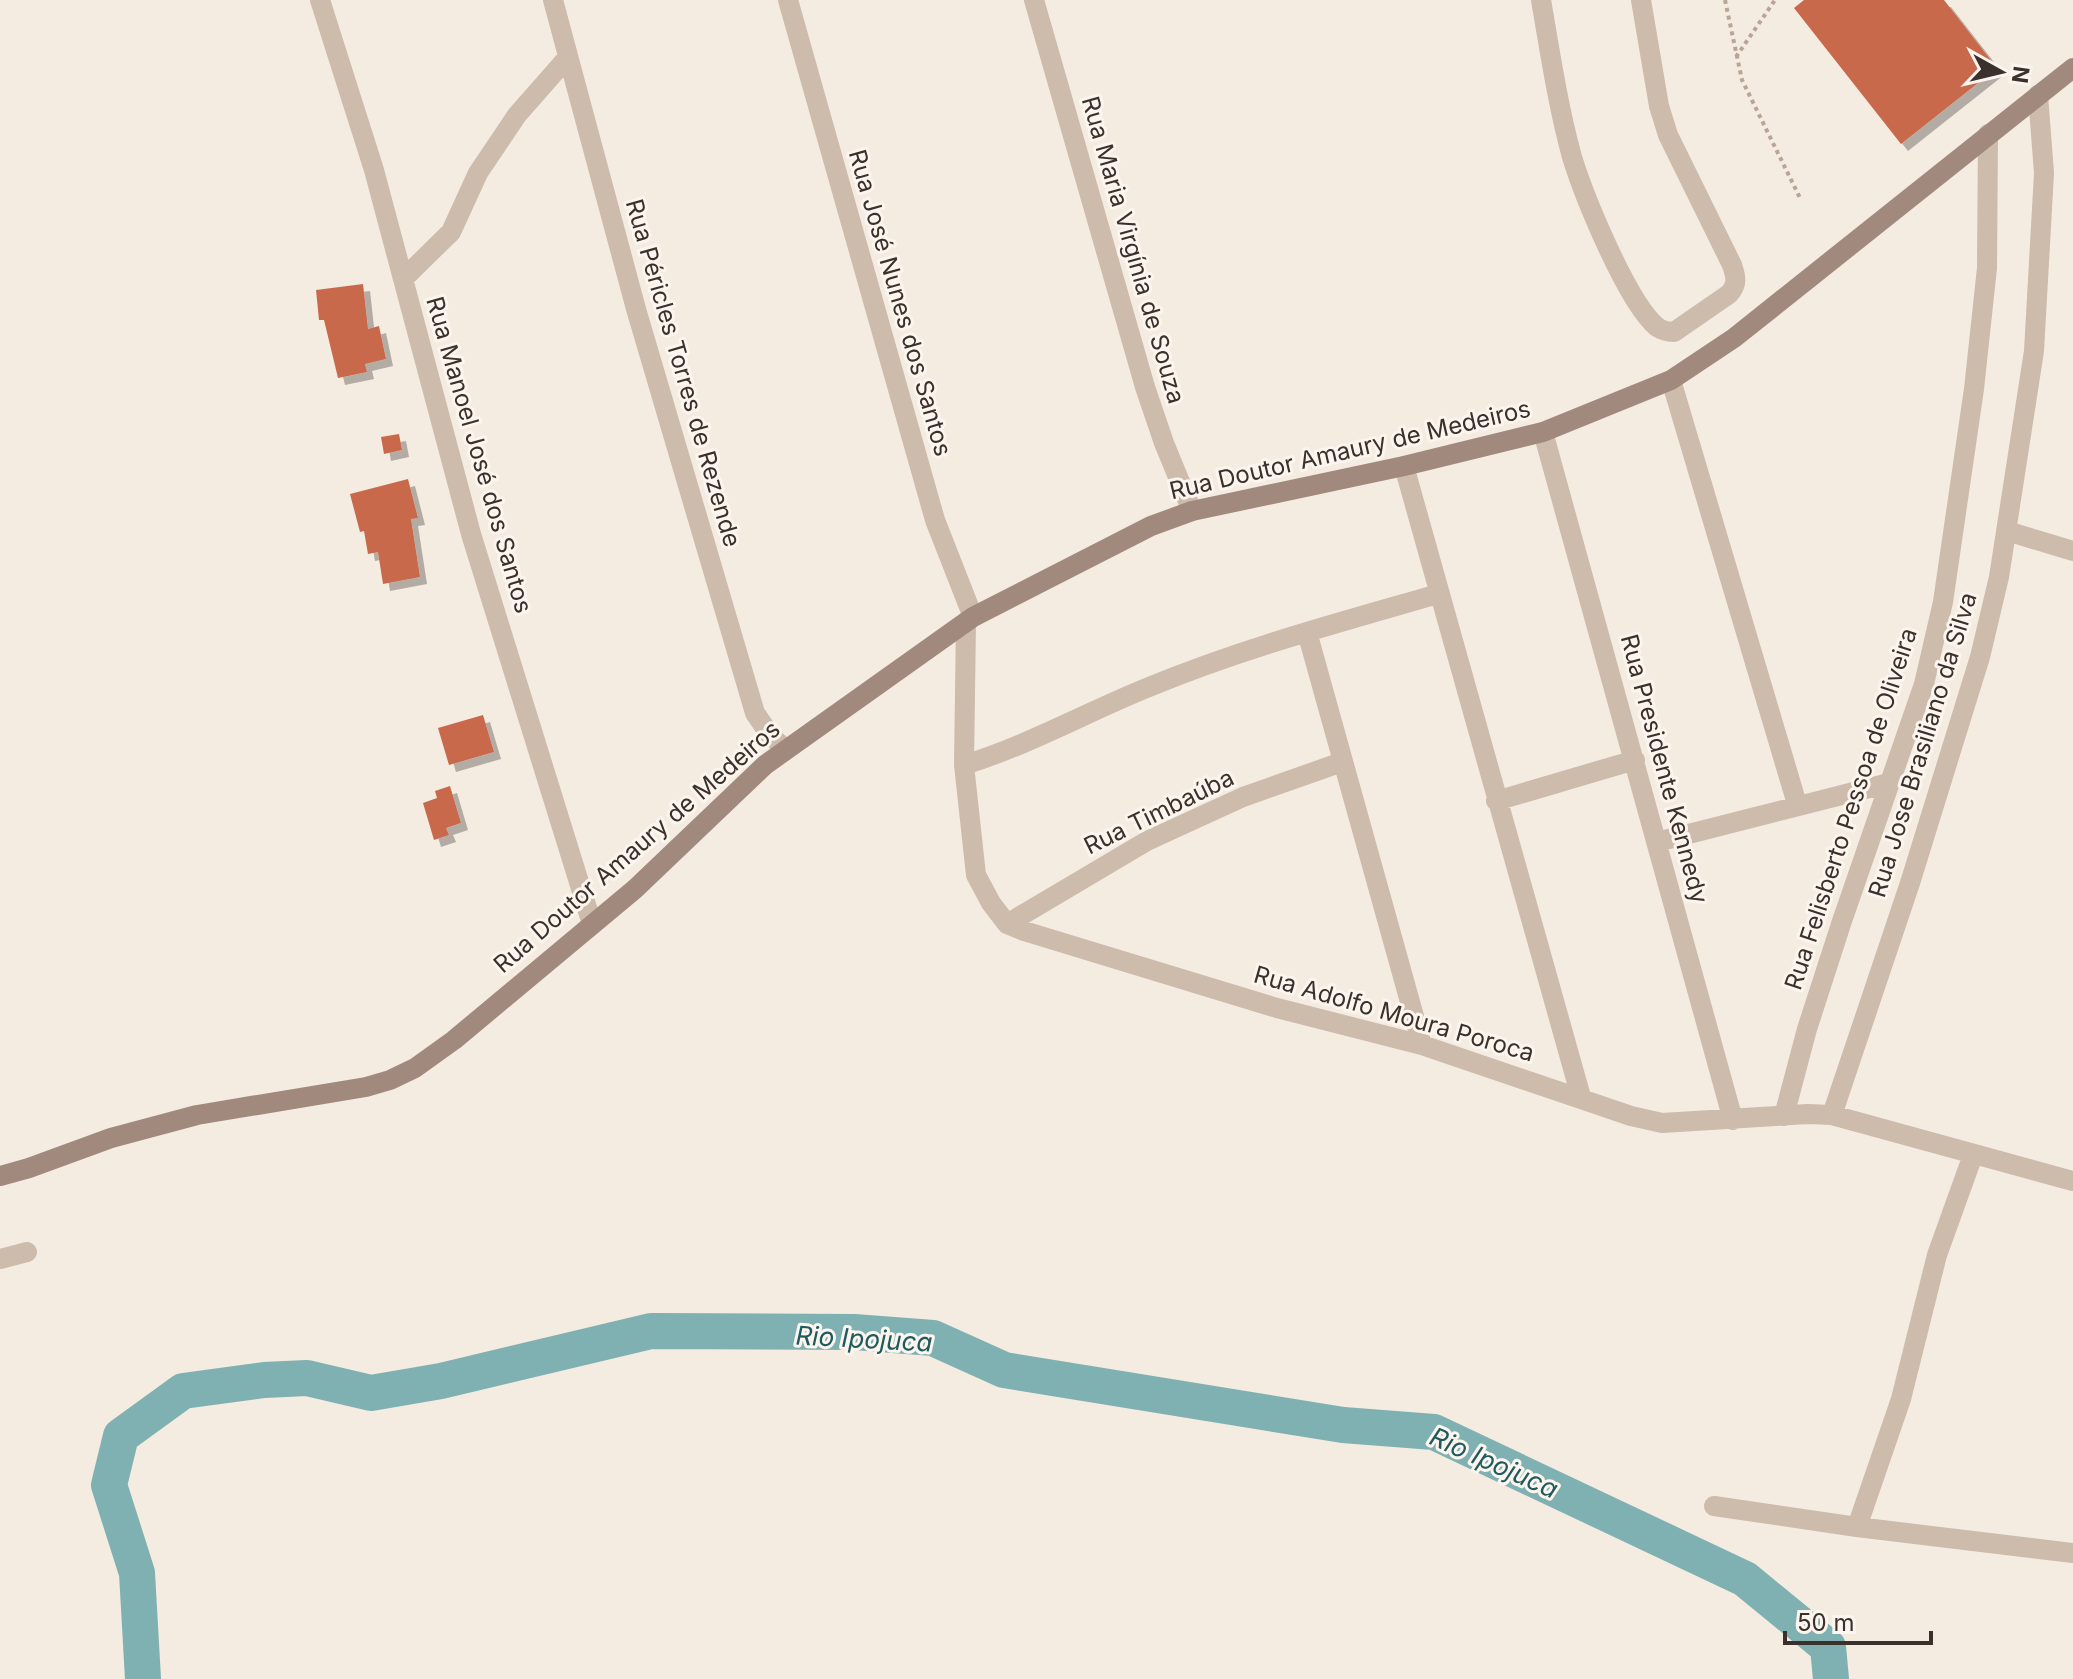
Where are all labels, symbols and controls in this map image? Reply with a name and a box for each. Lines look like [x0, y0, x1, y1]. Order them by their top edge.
north arrow [1961, 32, 2041, 112]
text: N [2007, 65, 2035, 85]
street label: Rua Maria Virgínia de Souza [1076, 93, 1191, 407]
street label: Rua José Nunes dos Santos [843, 146, 958, 459]
street label: Rua Péricles Torres de Rezende [620, 196, 747, 550]
street label: Rua Manoel José dos Santos [420, 293, 539, 616]
street label: Rua Doutor Amaury de Medeiros [1166, 394, 1533, 505]
street label: Rua Jose Brasiliano da Silva [1862, 589, 1983, 901]
street label: Rua Felisberto Pessoa de Oliveira [1778, 624, 1923, 993]
street label: Rua Presidente Kennedy [1615, 631, 1714, 907]
street label: Rua Doutor Amaury de Medeiros [488, 714, 786, 979]
street label: Rua Timbaúba [1079, 763, 1238, 860]
street label: Rua Adolfo Moura Poroca [1251, 960, 1538, 1067]
water label: Rio Ipojuca [795, 1319, 933, 1358]
water label: Rio Ipojuca [1425, 1421, 1563, 1505]
scale bar [1785, 1595, 1931, 1645]
text: 50 m [1797, 1608, 1855, 1637]

